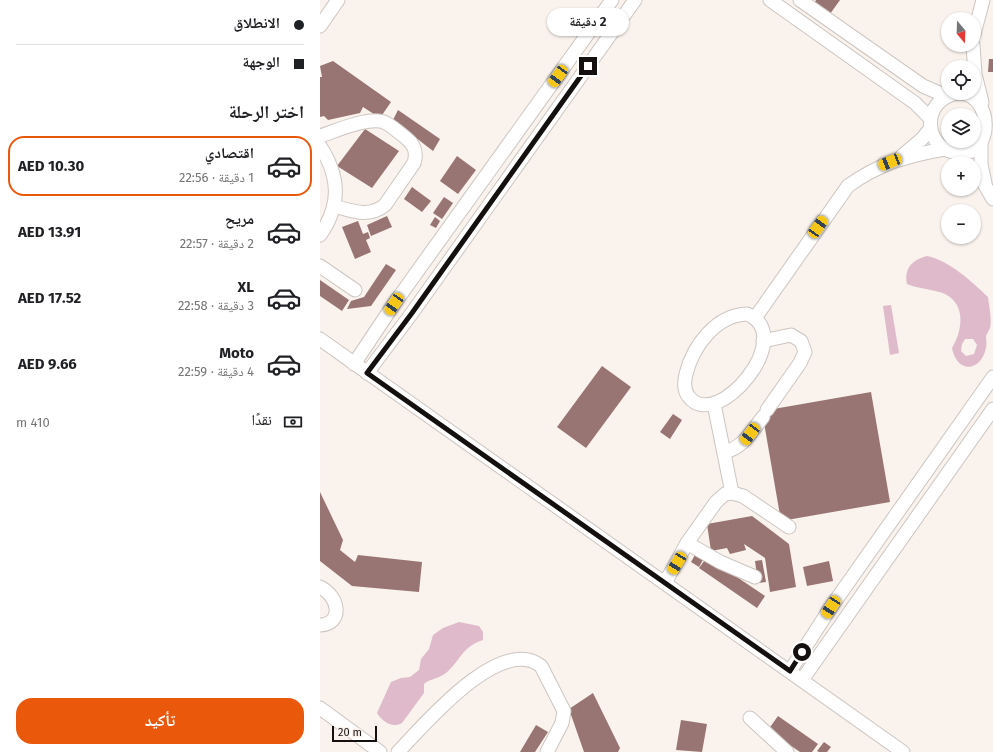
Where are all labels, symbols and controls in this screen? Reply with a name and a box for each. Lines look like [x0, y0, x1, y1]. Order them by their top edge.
callout: 2 دقيقة [547, 8, 629, 36]
north arrow [941, 12, 981, 52]
map controls [941, 12, 981, 244]
text: الانطلاق [234, 14, 280, 32]
text: 2 دقيقة [569, 14, 607, 29]
text: الوجهة [242, 53, 280, 71]
route end [579, 57, 597, 75]
button: locate [941, 60, 981, 100]
car [546, 63, 570, 89]
text: اختر الرحلة [229, 101, 304, 123]
button: layers [941, 108, 981, 148]
text: اقتصادي [205, 144, 254, 162]
icon: car [266, 148, 302, 184]
car [877, 152, 903, 172]
button: + [941, 156, 981, 196]
text: AED 10.30 [18, 157, 84, 175]
text: 1 دقيقة · 22:56 [179, 170, 254, 185]
button: − [941, 204, 981, 244]
text: مريح [225, 210, 254, 228]
icon: car [266, 214, 302, 250]
car [806, 214, 830, 240]
text: AED 13.91 [18, 223, 81, 241]
text: 2 دقيقة · 22:57 [180, 236, 254, 251]
text: XL [238, 278, 254, 296]
icon: car [266, 280, 302, 316]
text: AED 17.52 [18, 289, 81, 307]
car [382, 291, 406, 317]
text: 3 دقيقة · 22:58 [178, 298, 254, 313]
text: Moto [219, 344, 254, 362]
icon: car [266, 346, 302, 382]
text: AED 9.66 [18, 355, 77, 373]
text: 4 دقيقة · 22:59 [178, 364, 254, 379]
text: نقدًا [251, 411, 272, 429]
icon: cash [282, 411, 304, 433]
text: 410 m [16, 415, 50, 430]
car [738, 421, 762, 447]
car [666, 550, 688, 576]
car [819, 594, 843, 620]
route start [793, 643, 811, 661]
button: تأكيد [16, 698, 304, 744]
scale bar [332, 724, 377, 743]
text: 20 m [338, 726, 362, 739]

